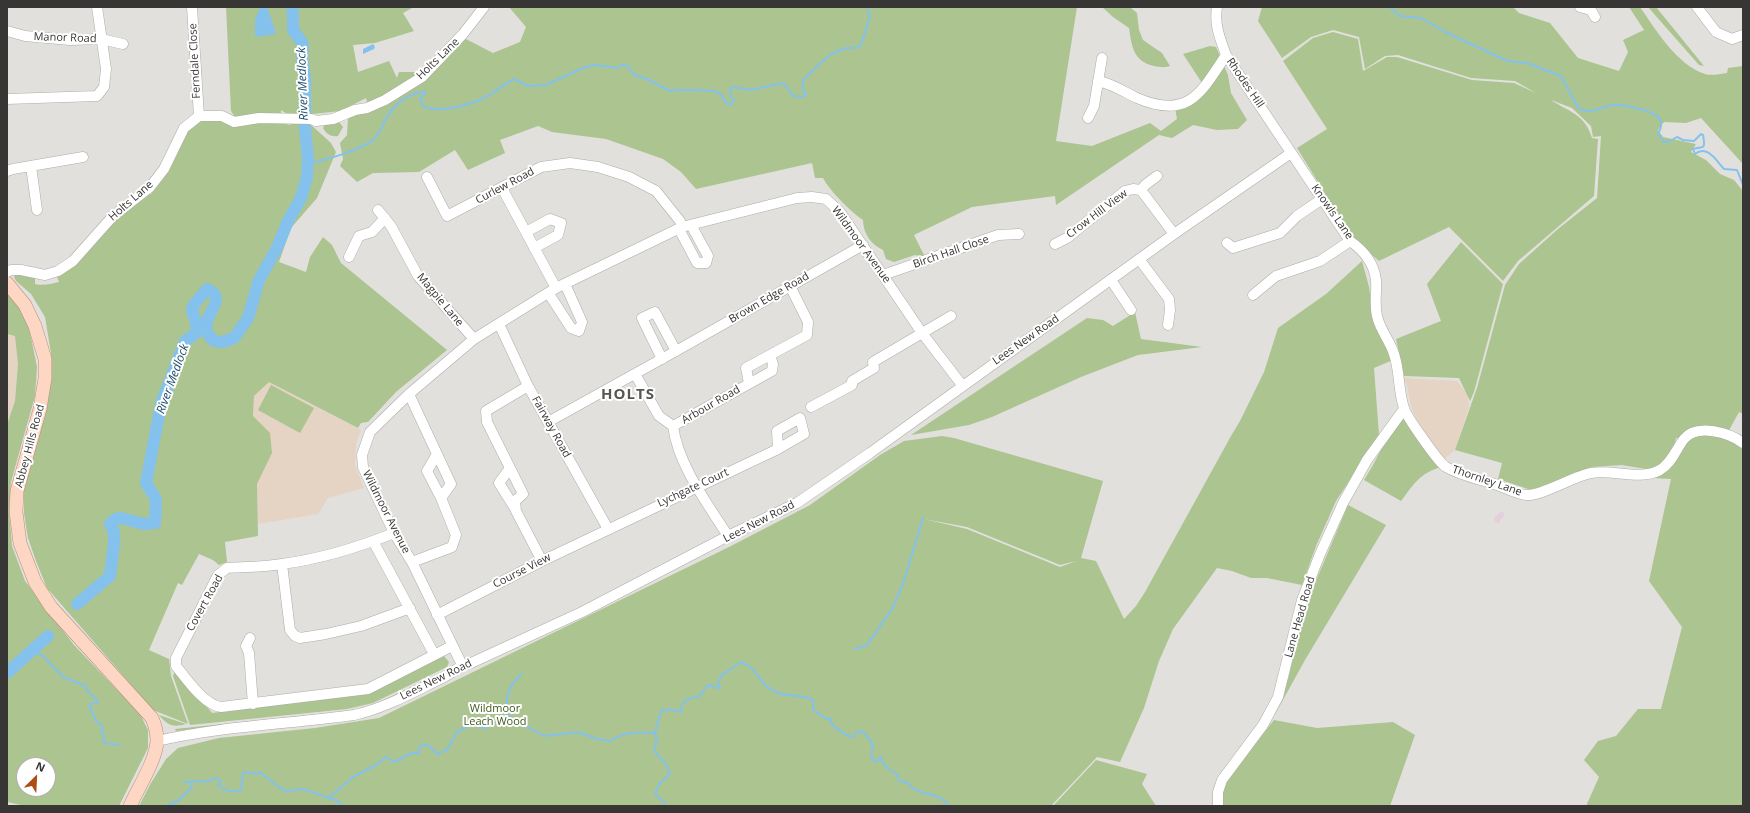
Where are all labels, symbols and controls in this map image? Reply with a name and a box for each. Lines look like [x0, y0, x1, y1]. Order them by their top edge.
street label: Ferndale Close [186, 23, 204, 99]
street label: Manor Road [33, 30, 97, 46]
street label: Holts Lane [414, 35, 462, 83]
water label: River Medlock [295, 47, 311, 121]
street label: Rhodes Hill [1223, 55, 1267, 111]
street label: Curlew Road [473, 165, 537, 207]
street label: Holts Lane [106, 178, 156, 224]
street label: Knowls Lane [1308, 182, 1356, 242]
street label: Crow Hill View [1064, 187, 1130, 241]
street label: Wildmoor Avenue [829, 204, 893, 286]
street label: Birch Hall Close [911, 233, 991, 271]
street label: Brown Edge Road [727, 270, 811, 326]
street label: Magpie Lane [414, 271, 466, 329]
street label: Lees New Road [990, 312, 1062, 368]
water label: River Medlock [154, 342, 192, 416]
street label: Arbour Road [679, 383, 743, 427]
district label: HOLTS [601, 386, 655, 404]
street label: Fairway Road [529, 394, 573, 460]
street label: Abbey Hills Road [13, 403, 47, 489]
street label: Thornley Lane [1450, 463, 1524, 499]
street label: Lychgate Court [655, 466, 731, 510]
street label: Wildmoor Avenue [359, 468, 413, 556]
street label: Lees New Road [721, 498, 797, 546]
street label: Course View [491, 551, 553, 591]
street label: Covert Road [184, 572, 226, 634]
street label: Lane Head Road [1282, 575, 1318, 659]
street label: Lees New Road [398, 657, 474, 703]
park label: Wildmoor Leach Wood [463, 702, 527, 728]
north arrow [16, 757, 56, 797]
text: N [34, 758, 48, 775]

